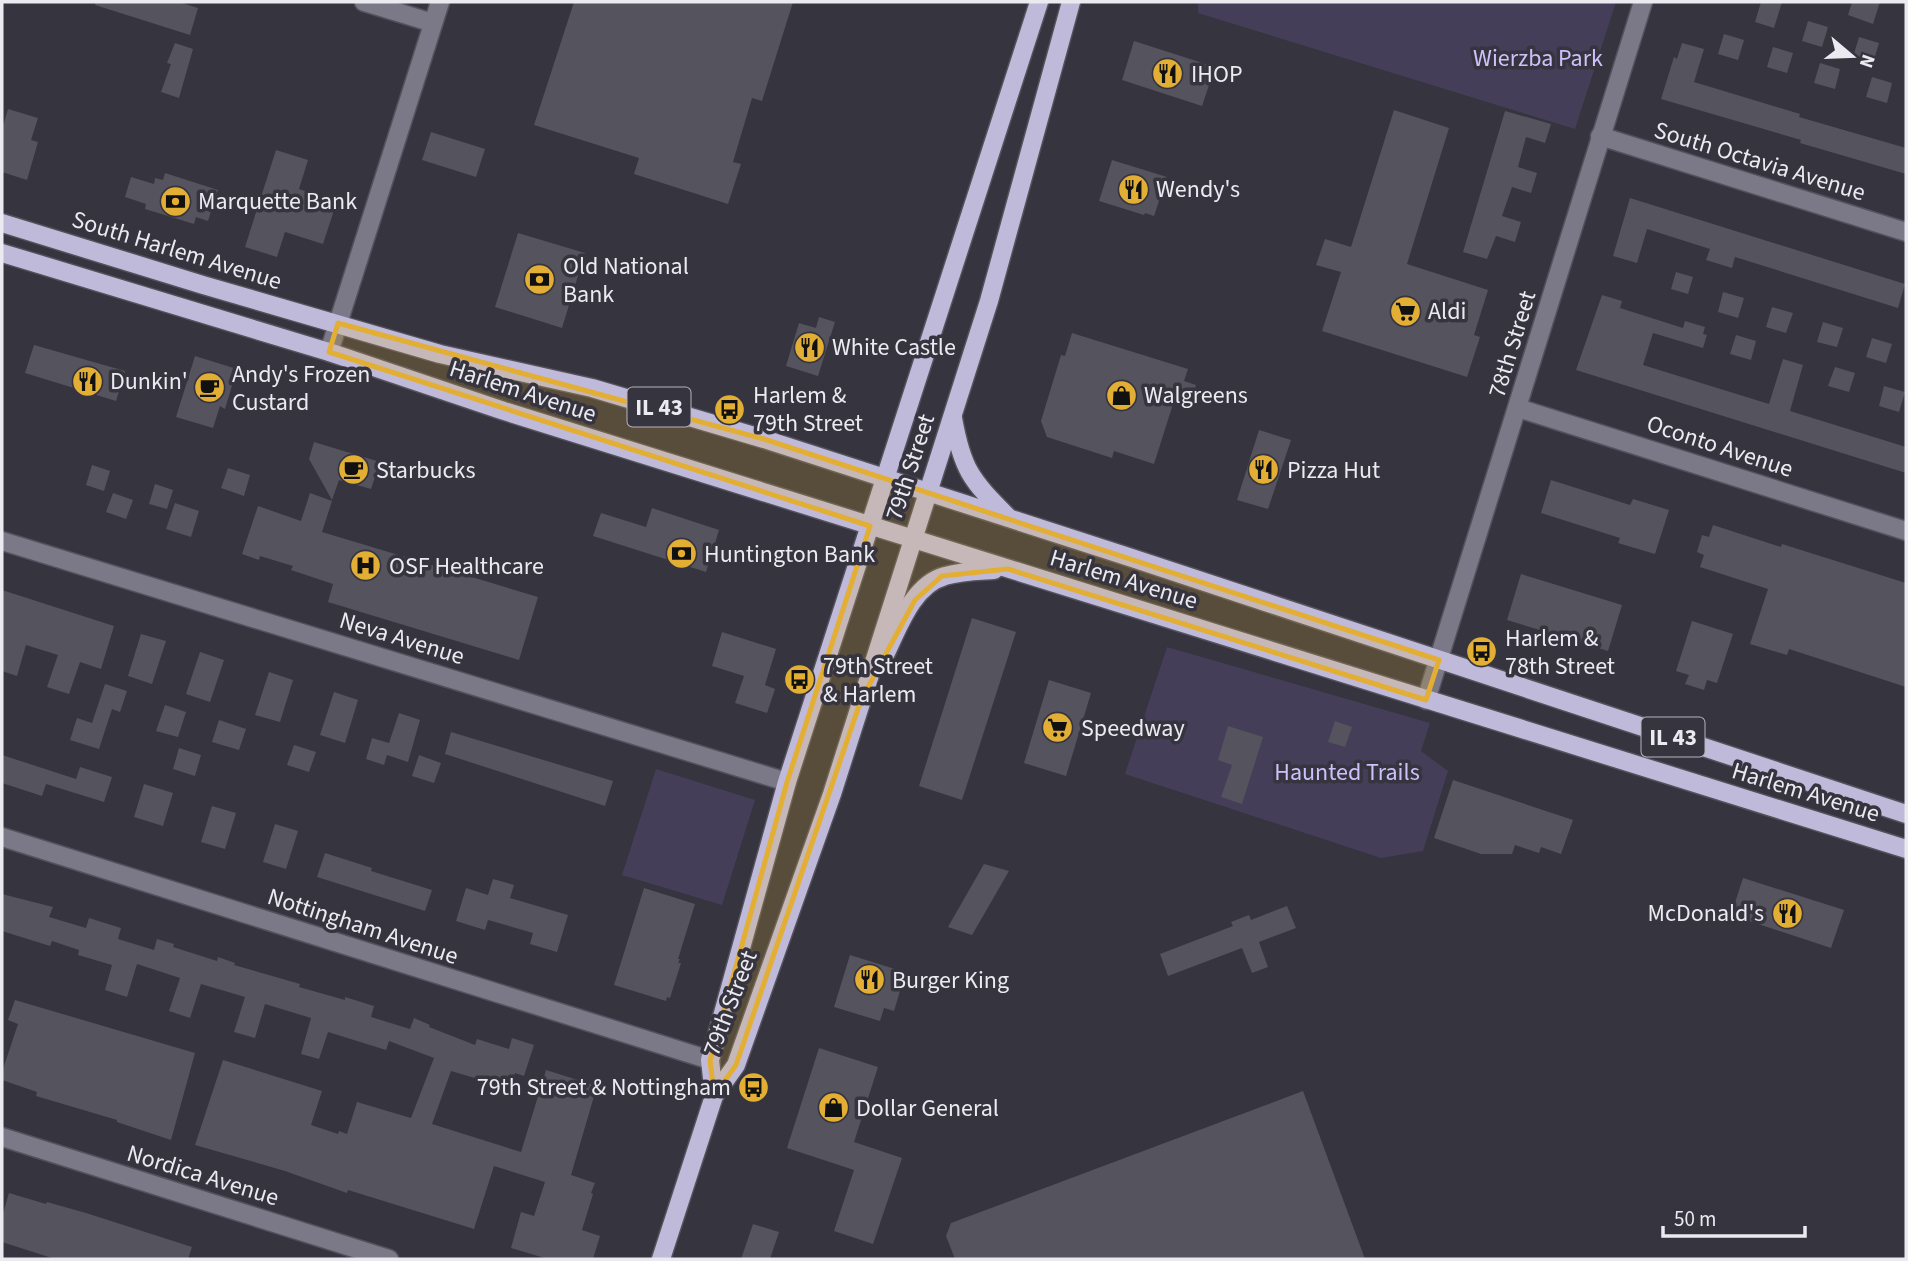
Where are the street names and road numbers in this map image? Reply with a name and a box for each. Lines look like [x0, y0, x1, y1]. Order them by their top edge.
street label: South Octavia Avenue [1650, 113, 1870, 210]
street label: South Harlem Avenue [68, 202, 286, 299]
street label: 78th Street [1480, 286, 1545, 402]
street label: Harlem Avenue [445, 351, 601, 432]
road number: IL 43 [628, 388, 690, 426]
street label: Oconto Avenue [1642, 406, 1798, 487]
street label: 79th Street [877, 409, 944, 525]
street label: Harlem Avenue [1046, 540, 1202, 619]
street label: Neva Avenue [335, 603, 469, 674]
road number: IL 43 [1642, 718, 1704, 757]
street label: Harlem Avenue [1728, 753, 1884, 832]
street label: Nottingham Avenue [263, 879, 463, 974]
street label: 79th Street [694, 946, 767, 1061]
street label: Nordica Avenue [122, 1136, 283, 1215]

